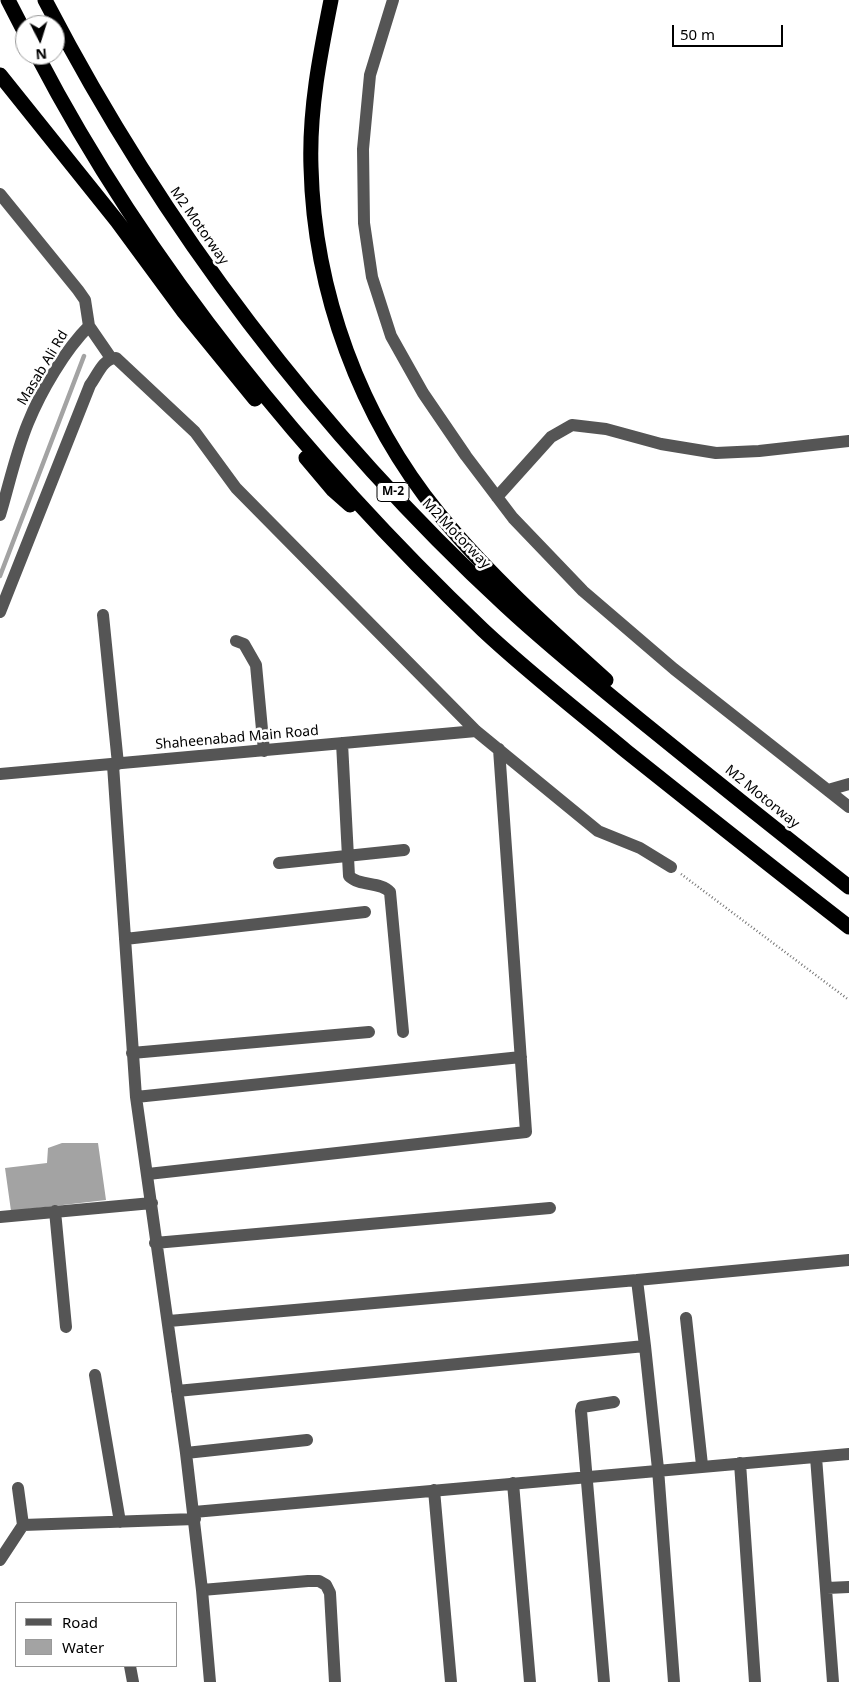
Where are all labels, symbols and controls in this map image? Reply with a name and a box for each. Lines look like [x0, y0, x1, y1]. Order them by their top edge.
north arrow [15, 15, 65, 65]
scale bar [674, 15, 785, 47]
text: 50 m [680, 24, 715, 44]
text: N [35, 44, 48, 64]
street label: M2 Motorway [166, 184, 232, 268]
street label: Masab Ali Rd [14, 327, 72, 409]
road number: M-2 [377, 482, 409, 502]
street label: M2 Motorway [418, 496, 494, 572]
street label: Shaheenabad Main Road [155, 722, 319, 754]
street label: M2 Motorway [721, 762, 803, 832]
legend [15, 1602, 178, 1667]
text: Road [62, 1612, 98, 1632]
text: Water [62, 1637, 104, 1657]

